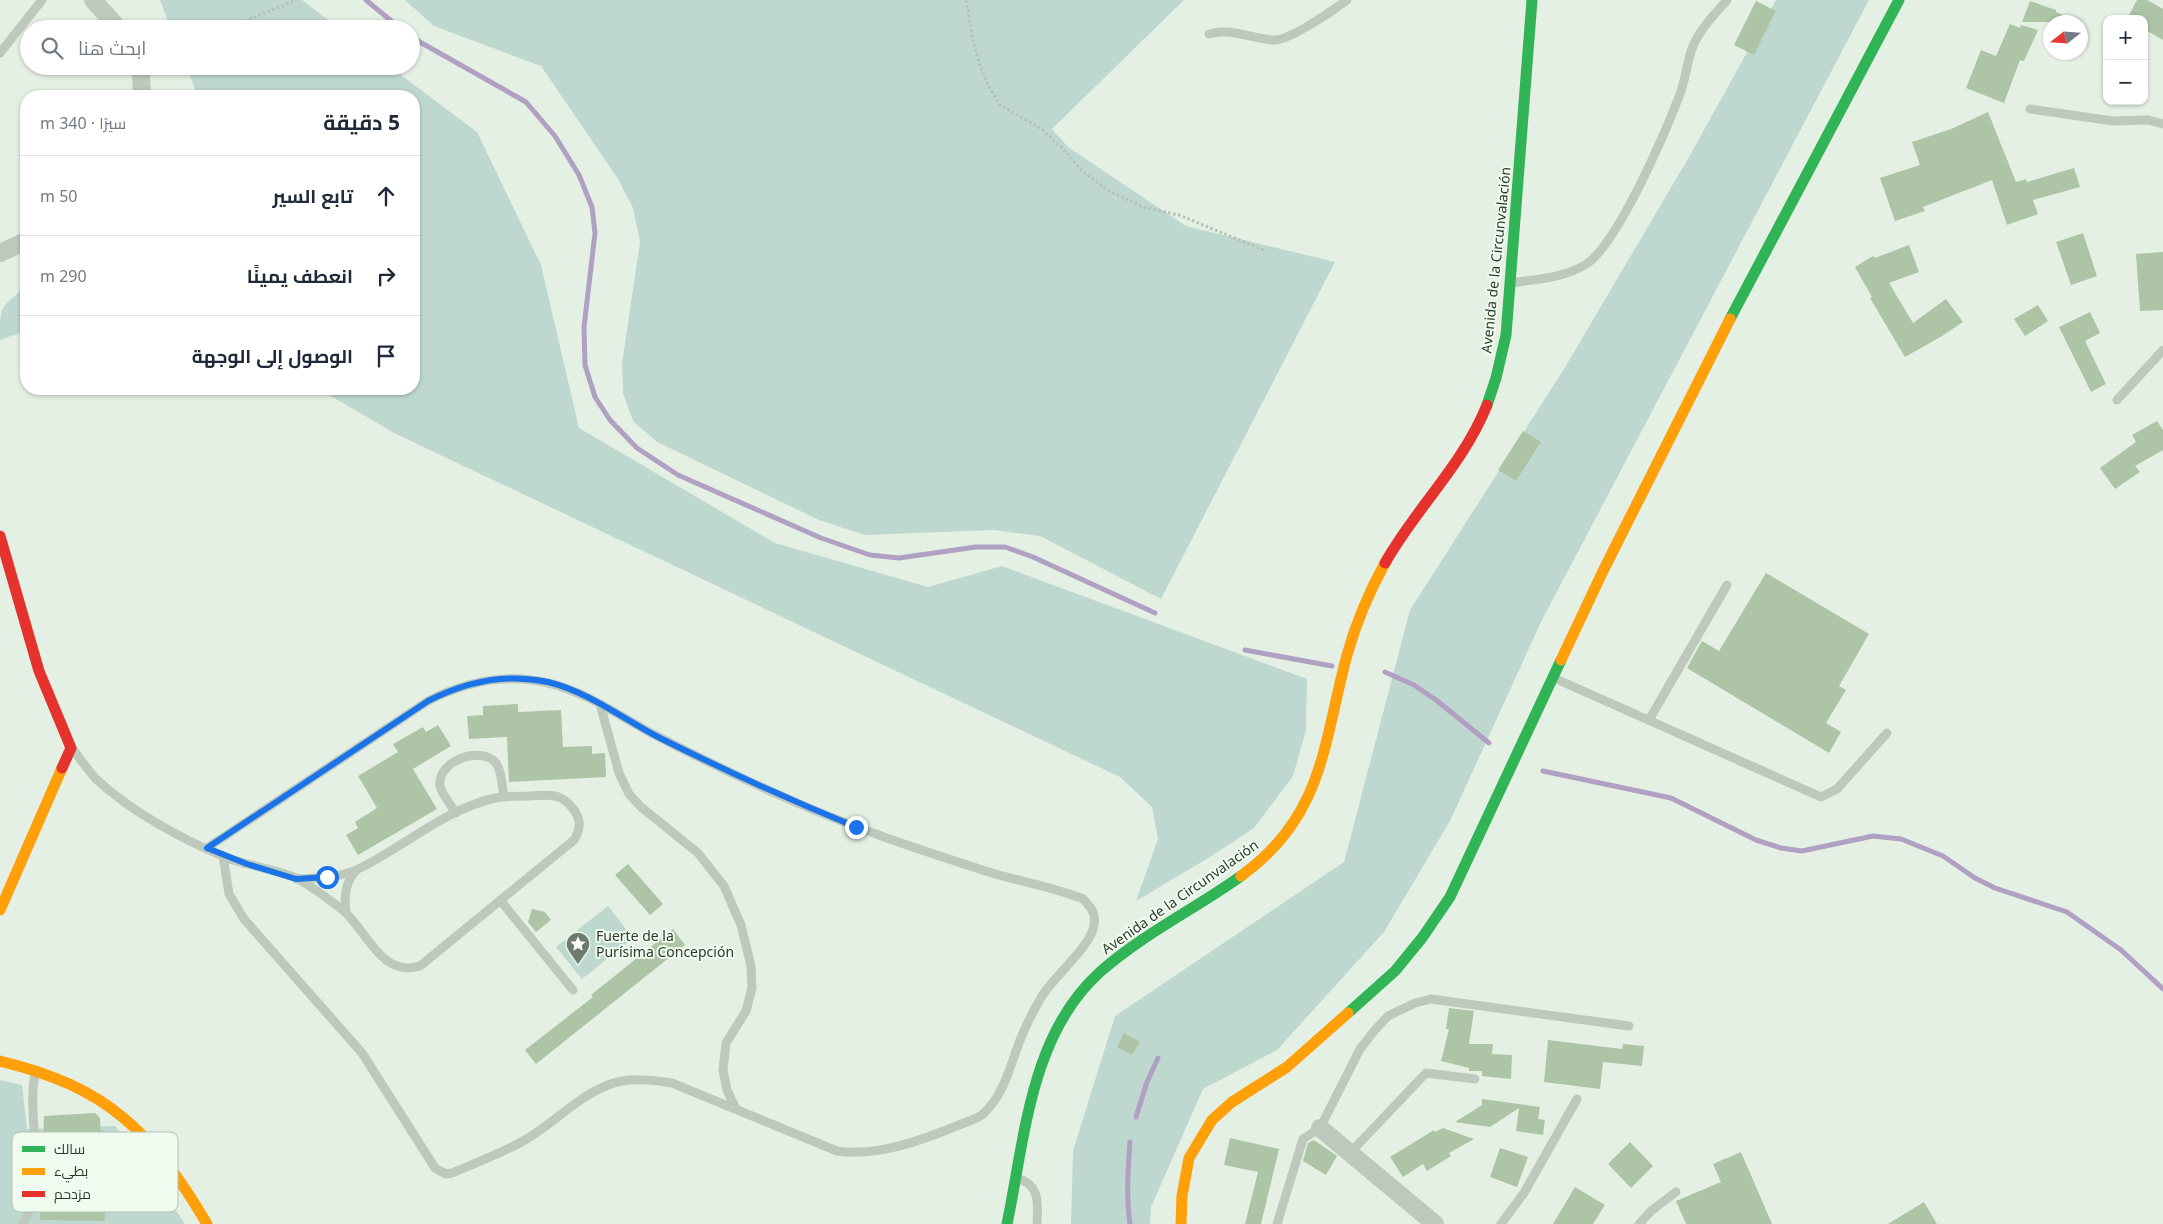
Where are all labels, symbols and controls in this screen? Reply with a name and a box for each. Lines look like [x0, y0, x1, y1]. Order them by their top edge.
north arrow [2043, 15, 2088, 60]
map controls [2103, 15, 2148, 105]
button: + [2103, 15, 2148, 60]
search box [20, 20, 420, 75]
icon: search [38, 34, 66, 62]
text: ابحث هنا [78, 35, 146, 61]
button: − [2103, 60, 2148, 105]
text: 5 دقيقة [323, 108, 400, 136]
text: سيرًا · 340 m [40, 112, 126, 134]
street label: Avenida de la Circunvalación [1476, 166, 1515, 354]
icon: ahead [372, 182, 400, 210]
text: تابع السير [273, 183, 353, 209]
text: 50 m [40, 185, 77, 207]
icon: right [372, 262, 400, 290]
text: انعطف يمينًا [247, 263, 353, 289]
text: 290 m [40, 265, 87, 287]
icon: arrive [372, 342, 400, 370]
text: الوصول إلى الوجهة [192, 343, 353, 369]
route end [845, 816, 868, 839]
street label: Avenida de la Circunvalación [1097, 835, 1262, 958]
route start [316, 866, 339, 889]
place label: Fuerte de la Purísima Concepción [596, 926, 734, 961]
place icon: Fuerte de la Purísima Concepción [565, 931, 591, 965]
legend [12, 1132, 178, 1212]
text: سالك [54, 1139, 85, 1158]
text: بطيء [54, 1161, 88, 1183]
text: مزدحم [54, 1184, 91, 1204]

